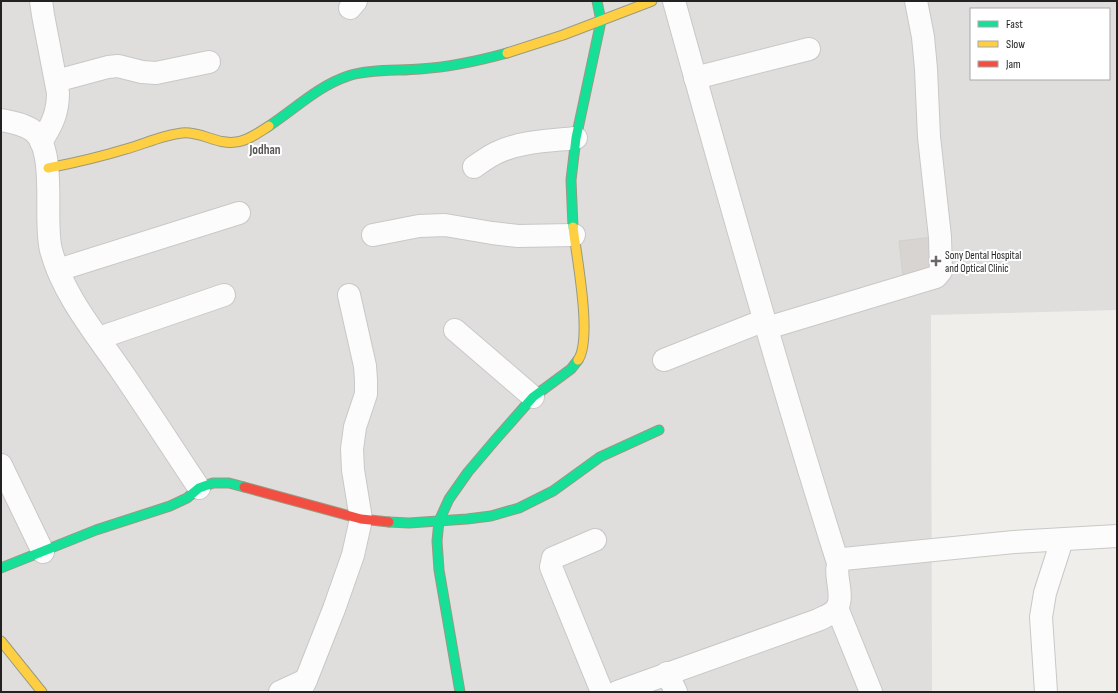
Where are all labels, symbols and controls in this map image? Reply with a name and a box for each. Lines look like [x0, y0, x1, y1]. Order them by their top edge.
legend [970, 8, 1110, 80]
text: Fast [1006, 17, 1023, 32]
text: Slow [1006, 37, 1025, 52]
text: Jam [1005, 57, 1021, 72]
district label: Jodhan [248, 142, 281, 158]
place label: Sony Dental Hospital and Optical Clinic [945, 249, 1021, 275]
marker: Sony Dental Hospital and Optical Clinic [930, 255, 942, 267]

